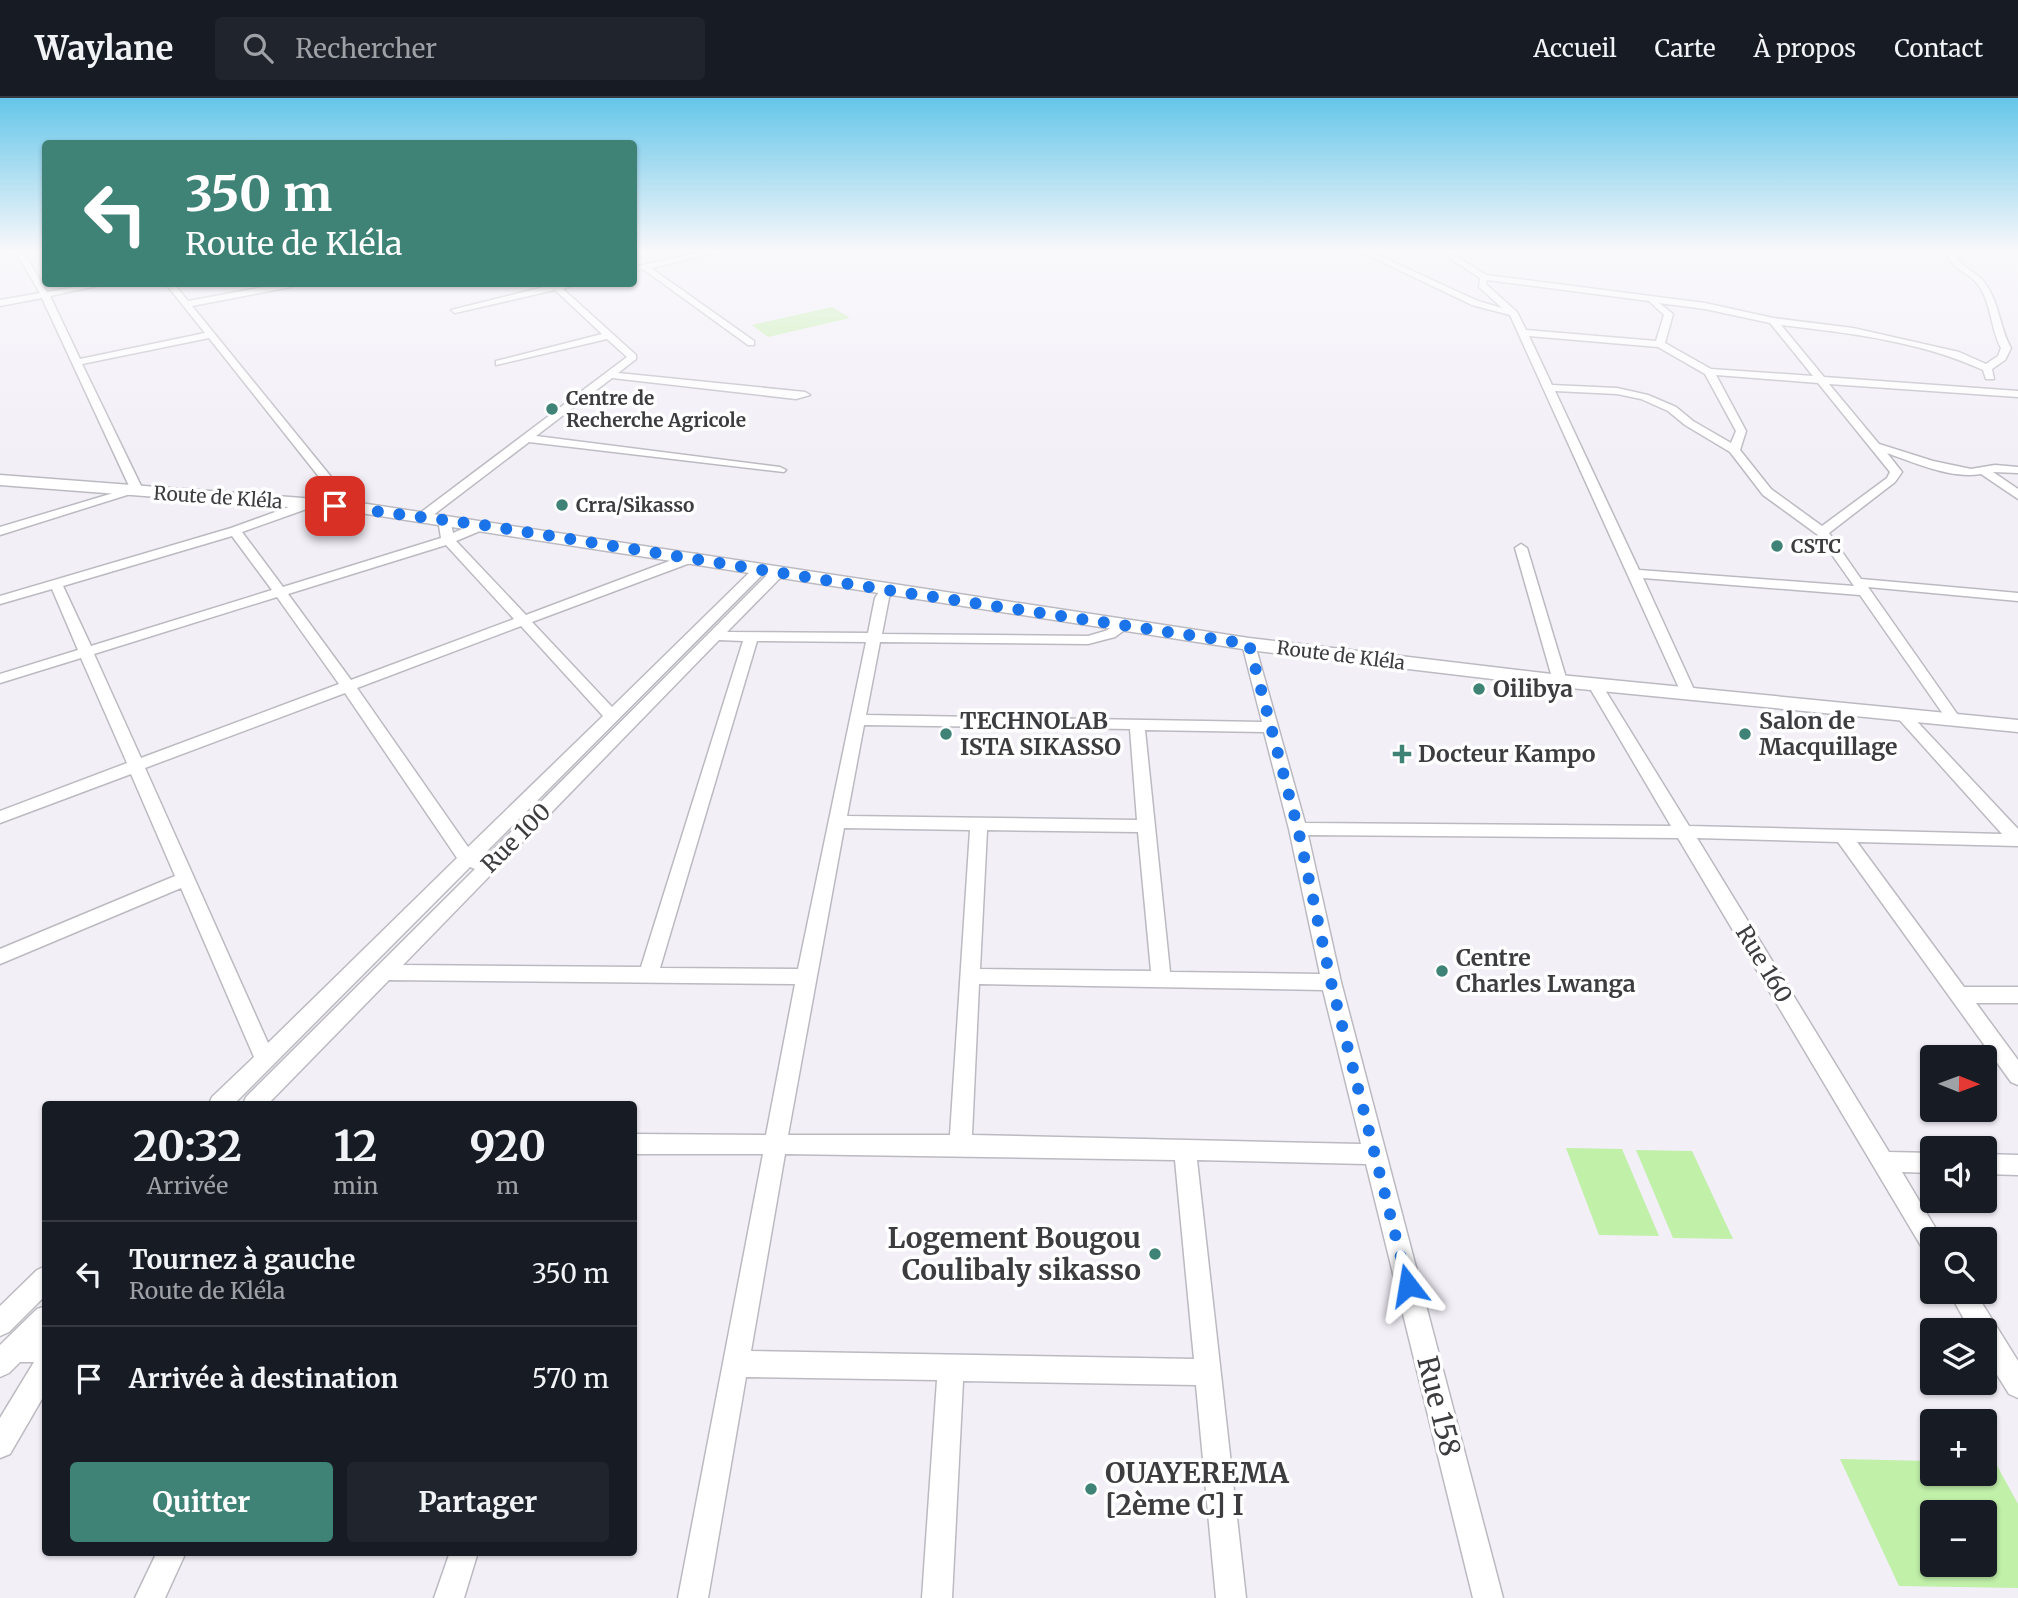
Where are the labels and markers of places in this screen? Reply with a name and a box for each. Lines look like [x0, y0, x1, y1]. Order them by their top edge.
place label: Centre de Recherche Agricole [566, 386, 746, 432]
marker: Centre de Recherche Agricole [544, 401, 560, 417]
pin [305, 476, 365, 536]
place label: Crra/Sikasso [576, 493, 694, 517]
marker: Crra/Sikasso [554, 497, 570, 513]
place label: CSTC [1791, 534, 1841, 558]
marker: CSTC [1769, 538, 1785, 554]
place label: Oilibya [1493, 674, 1573, 703]
marker: Oilibya [1471, 681, 1487, 697]
place label: TECHNOLAB ISTA SIKASSO [960, 706, 1121, 761]
place label: Salon de Macquillage [1759, 706, 1898, 761]
marker: TECHNOLAB ISTA SIKASSO [938, 726, 954, 742]
marker: Salon de Macquillage [1737, 726, 1753, 742]
place label: Docteur Kampo [1418, 739, 1596, 768]
marker: Docteur Kampo [1392, 744, 1412, 764]
place label: Centre Charles Lwanga [1456, 943, 1636, 998]
marker: Centre Charles Lwanga [1434, 963, 1450, 979]
place label: Logement Bougou Coulibaly sikasso [888, 1220, 1141, 1288]
marker: Logement Bougou Coulibaly sikasso [1147, 1246, 1163, 1262]
place label: OUAYEREMA [2ème C] I [1105, 1455, 1290, 1523]
marker: OUAYEREMA [2ème C] I [1083, 1481, 1099, 1497]

